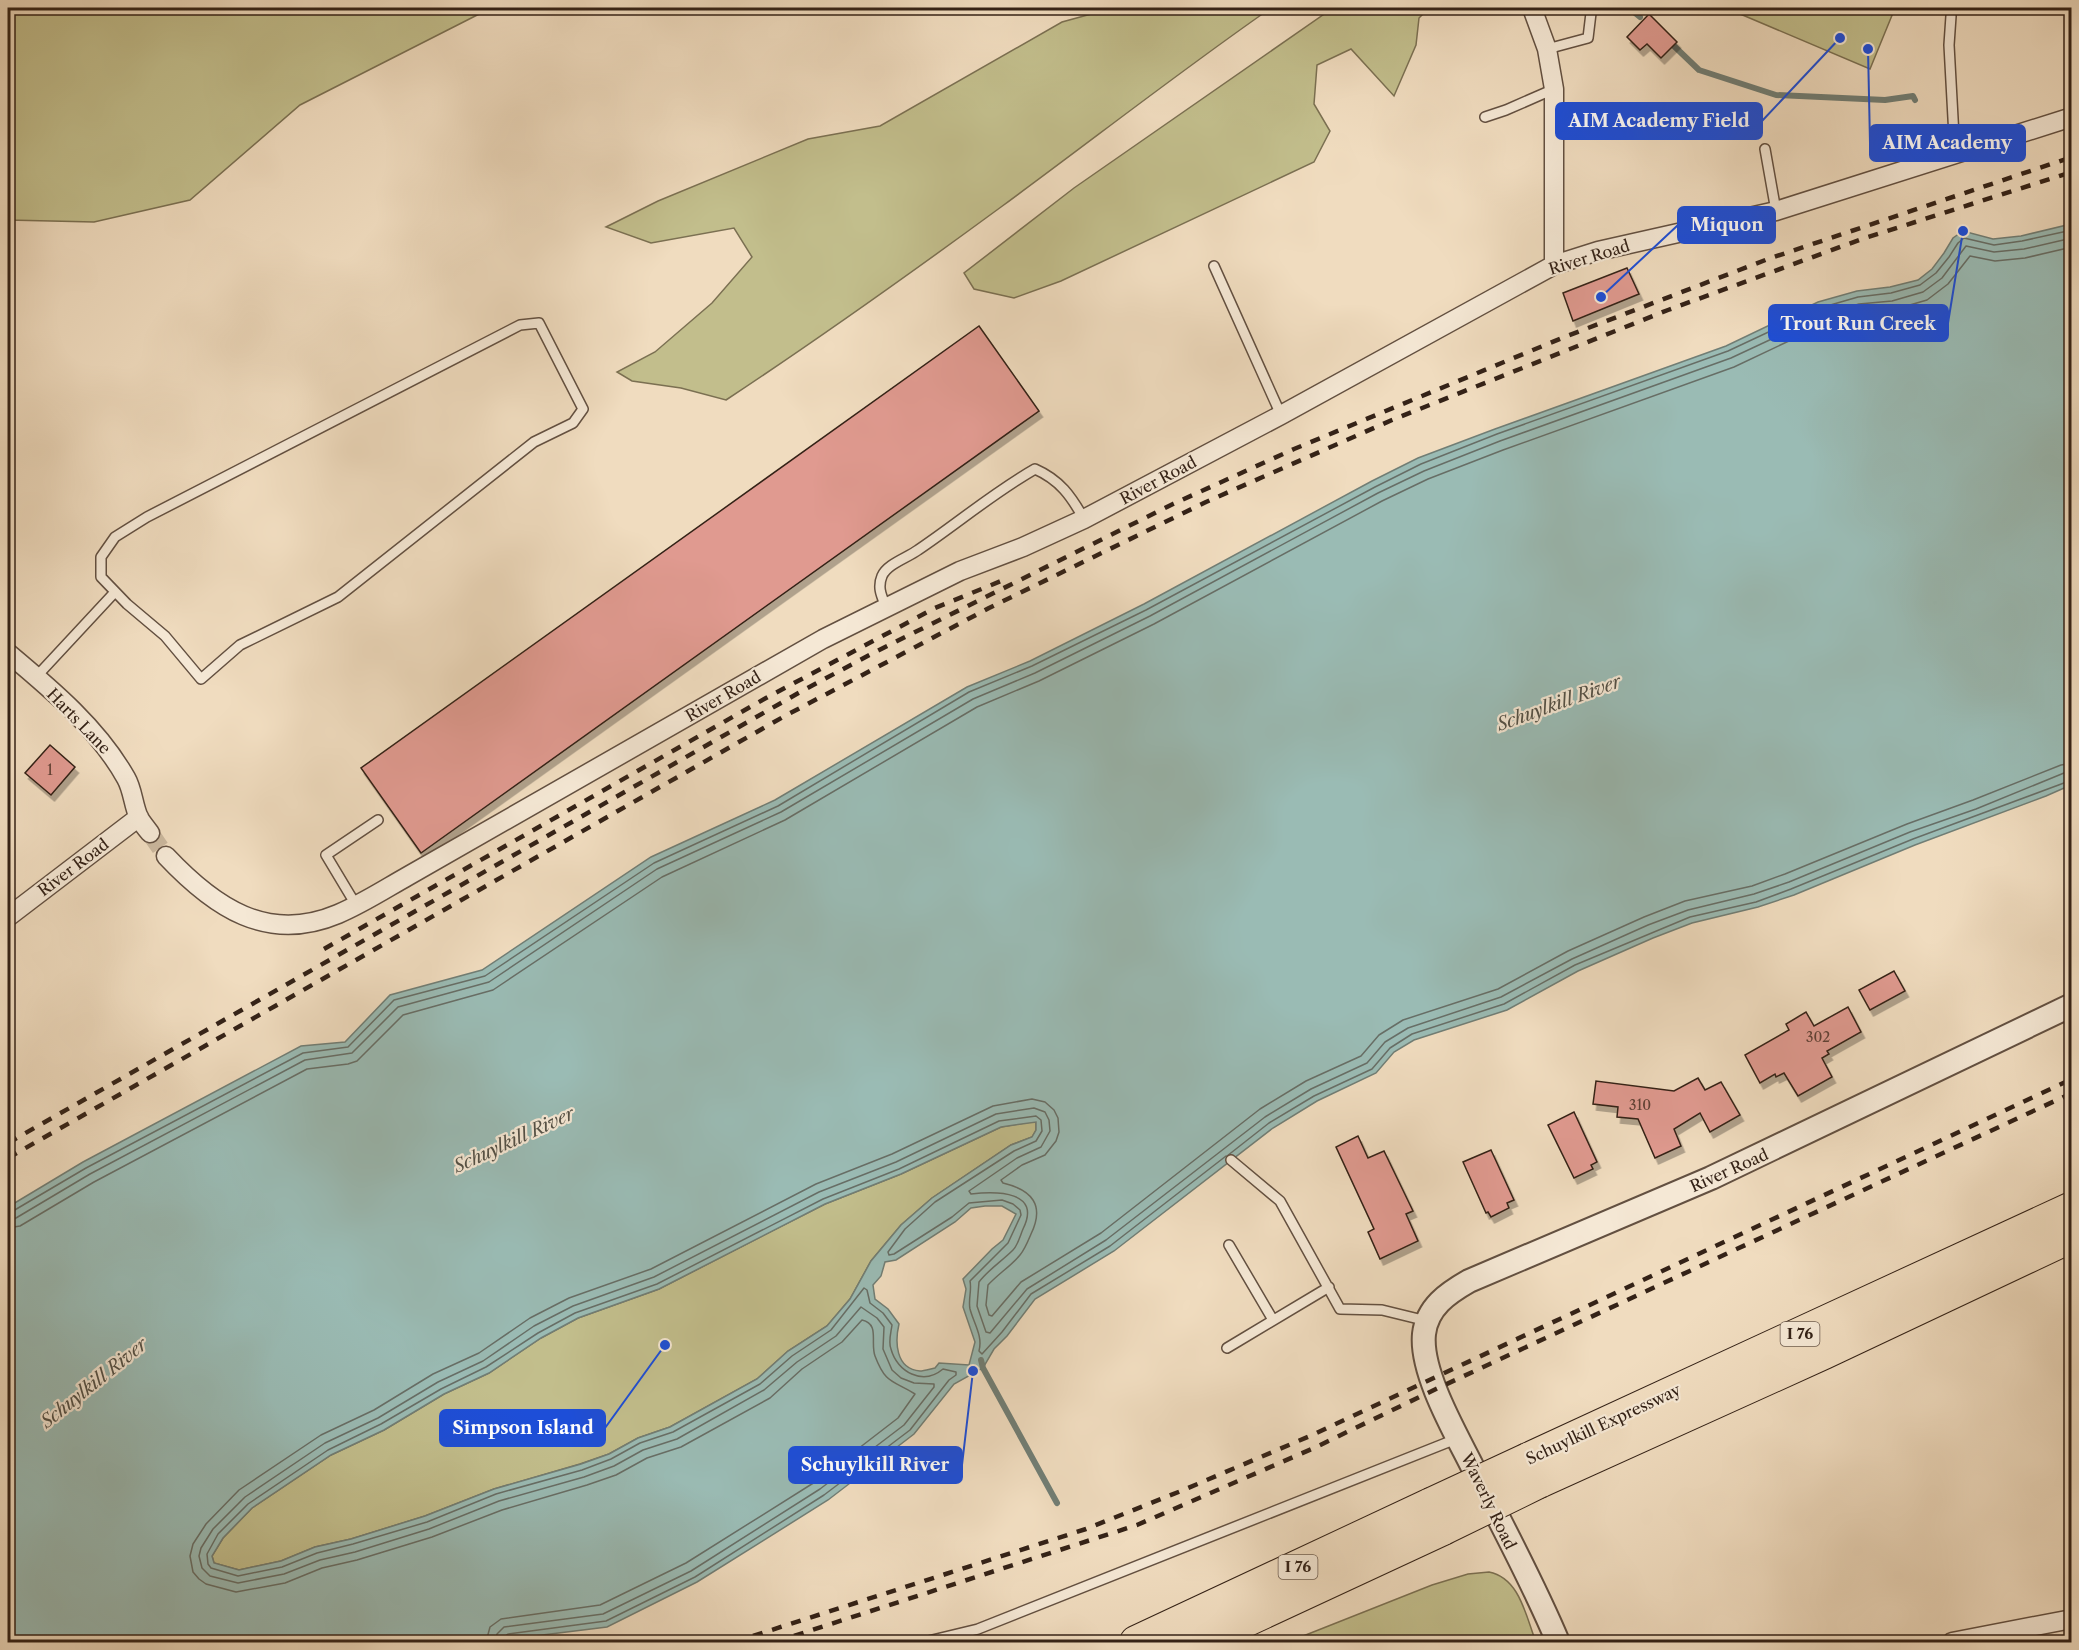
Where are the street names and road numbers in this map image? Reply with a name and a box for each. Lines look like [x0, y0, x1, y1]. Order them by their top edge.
street label: River Road [1546, 235, 1632, 279]
street label: River Road [1116, 451, 1200, 509]
street label: River Road [682, 666, 765, 726]
street label: Harts Lane [43, 684, 115, 758]
street label: River Road [34, 834, 113, 900]
street label: River Road [1687, 1144, 1772, 1196]
road number: I 76 [1780, 1322, 1820, 1346]
street label: Schuylkill Expressway [1522, 1379, 1685, 1469]
street label: Waverly Road [1457, 1449, 1521, 1553]
road number: I 76 [1278, 1555, 1318, 1579]

